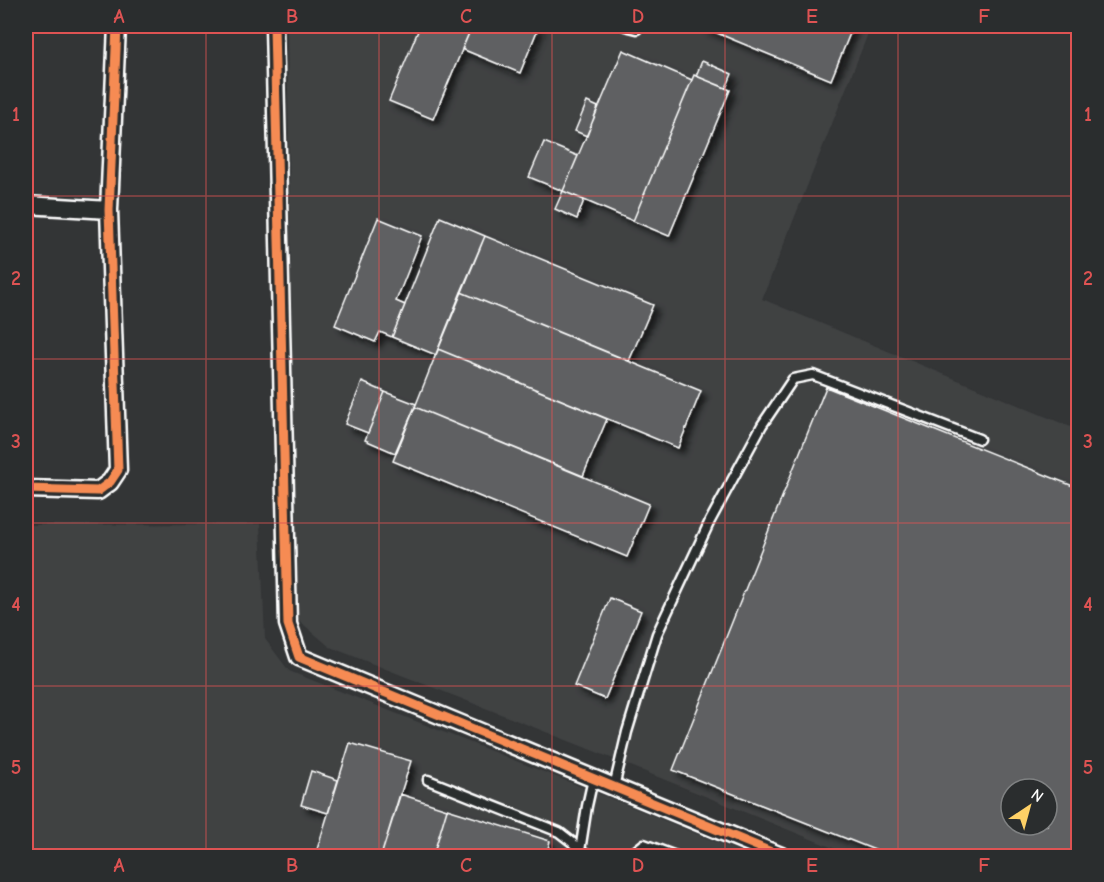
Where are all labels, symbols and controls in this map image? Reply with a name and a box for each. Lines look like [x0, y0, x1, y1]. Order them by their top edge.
text: A [113, 5, 125, 28]
text: B [286, 5, 298, 28]
text: C [460, 5, 472, 28]
text: D [632, 5, 644, 28]
text: E [806, 5, 818, 28]
text: F [978, 5, 990, 28]
text: 1 [12, 103, 20, 126]
text: 1 [1084, 103, 1092, 126]
text: 2 [11, 267, 21, 290]
text: 2 [1083, 267, 1093, 290]
text: 3 [11, 430, 21, 453]
text: 3 [1083, 430, 1093, 453]
text: 4 [11, 593, 21, 616]
text: 4 [1083, 593, 1093, 616]
text: 5 [11, 756, 21, 779]
text: 5 [1083, 756, 1093, 779]
north arrow [999, 777, 1059, 837]
text: N [1028, 785, 1047, 806]
text: A [113, 854, 125, 877]
text: B [286, 854, 298, 877]
text: C [460, 854, 472, 877]
text: D [632, 854, 644, 877]
text: E [806, 854, 818, 877]
text: F [978, 854, 990, 877]

